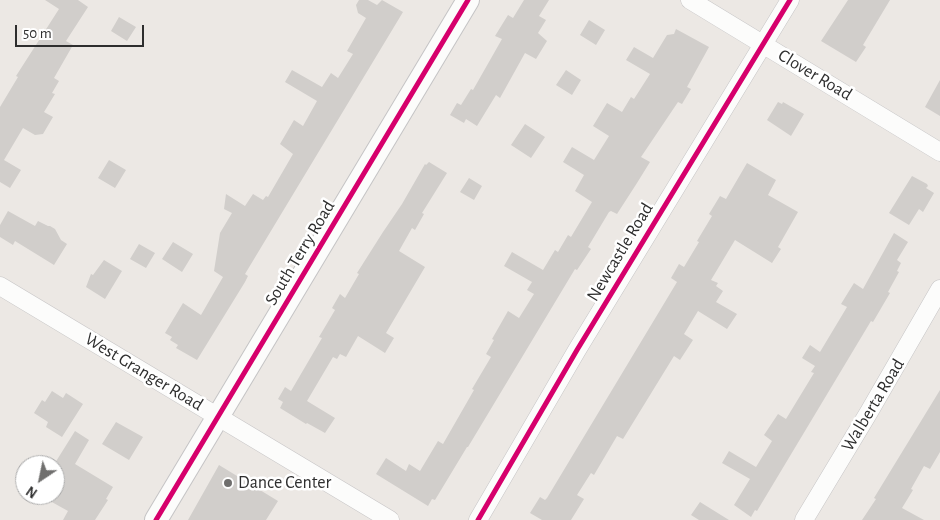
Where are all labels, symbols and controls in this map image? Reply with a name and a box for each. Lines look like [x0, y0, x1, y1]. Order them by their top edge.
scale bar [18, 15, 146, 47]
text: 50 m [23, 26, 52, 41]
street label: Clover Road [774, 44, 856, 106]
street label: South Terry Road [260, 197, 340, 309]
street label: Newcastle Road [582, 199, 658, 305]
street label: West Granger Road [81, 328, 207, 416]
street label: Walberta Road [837, 355, 909, 455]
north arrow [15, 455, 65, 505]
place label: Dance Center [238, 472, 331, 494]
marker: Dance Center [222, 477, 234, 489]
text: N [24, 483, 40, 500]

